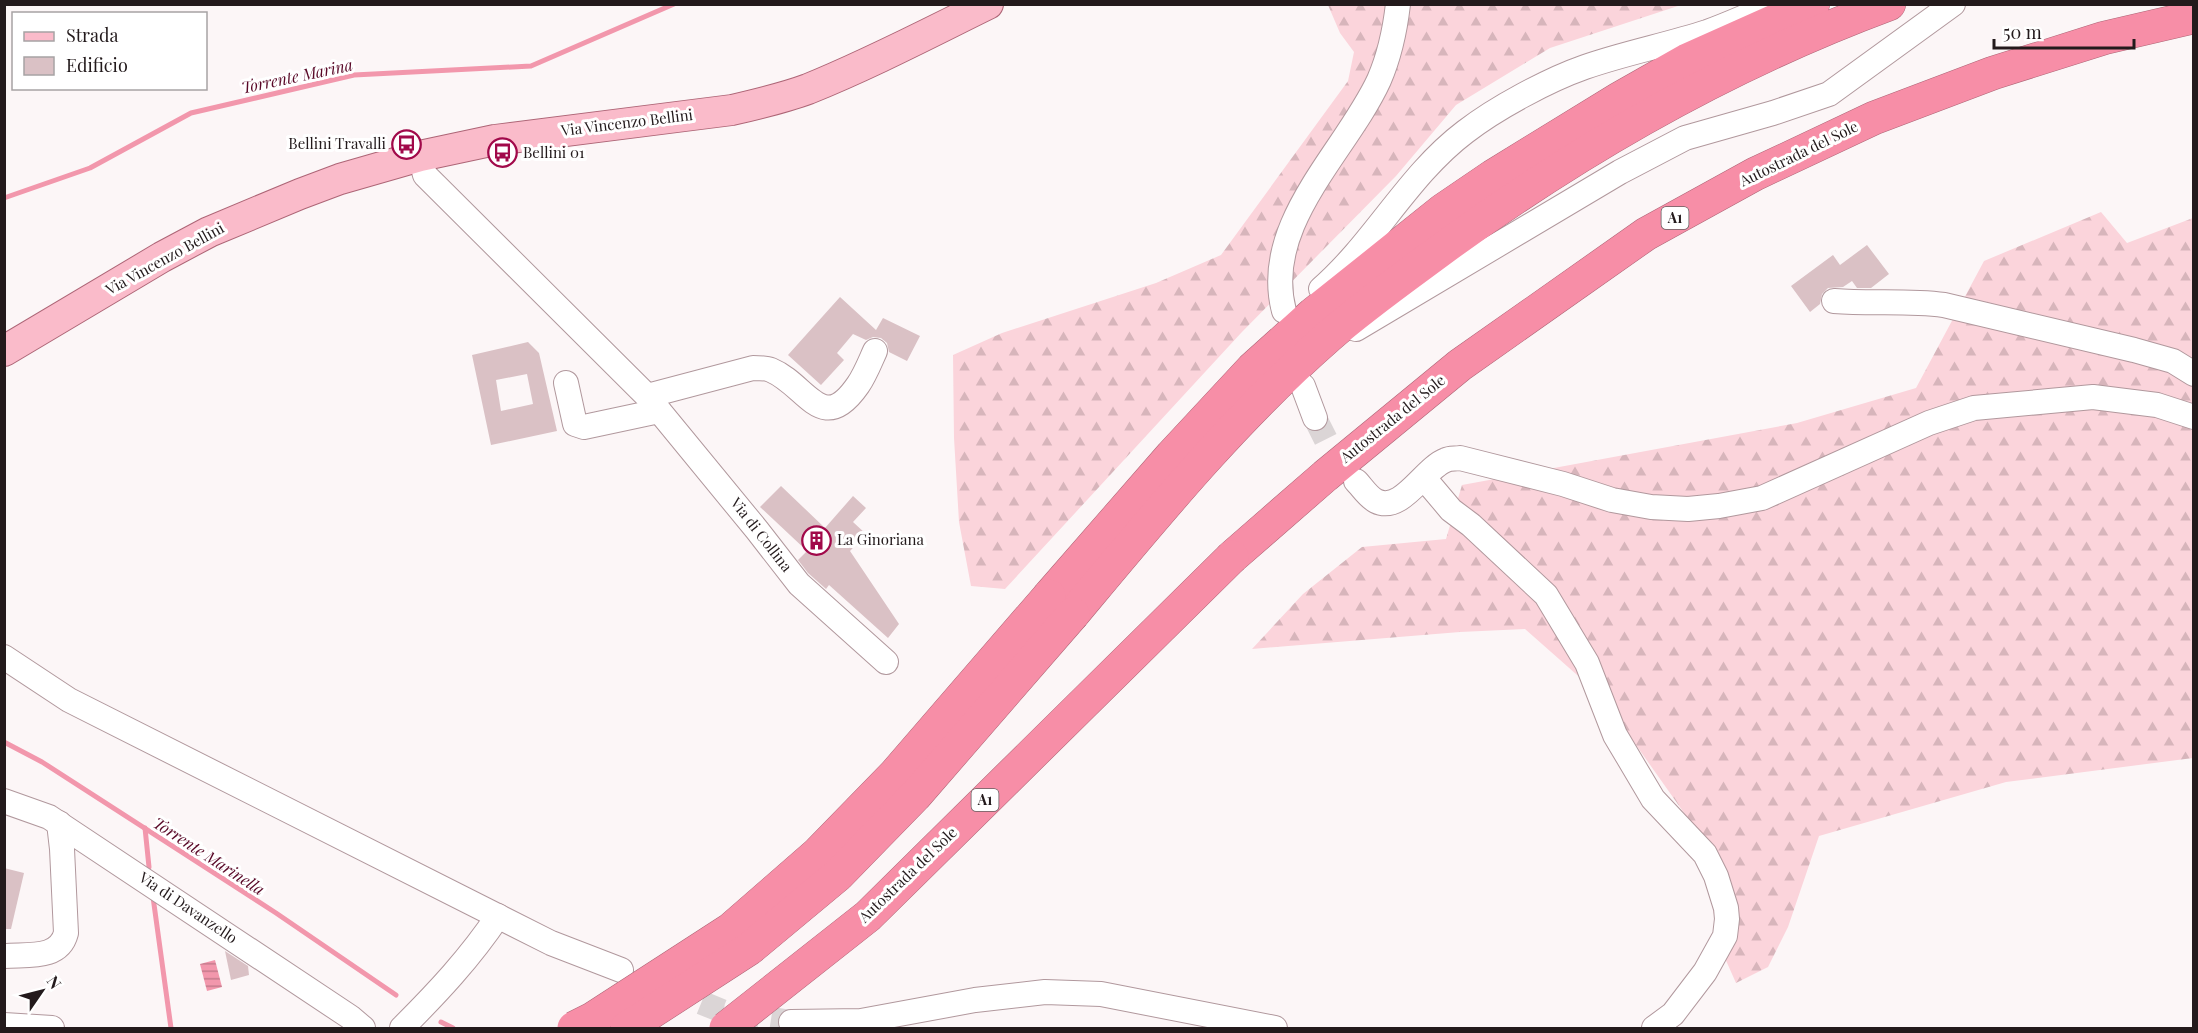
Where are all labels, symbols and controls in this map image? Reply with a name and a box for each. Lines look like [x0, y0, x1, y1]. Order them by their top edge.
legend [12, 12, 207, 90]
scale bar [1994, 12, 2134, 50]
text: 50 m [2003, 20, 2042, 44]
text: Strada [66, 23, 119, 47]
text: Edificio [66, 53, 128, 77]
water label: Torrente Marina [239, 53, 354, 98]
street label: Via Vincenzo Bellini [559, 104, 694, 140]
street label: Autostrada del Sole [1735, 116, 1861, 191]
bus stop icon: Bellini Travalli [391, 128, 423, 160]
place label: Bellini Travalli [288, 133, 387, 153]
bus stop icon: Bellini 01 [486, 137, 518, 169]
place label: Bellini 01 [523, 142, 585, 162]
road number: A1 [1662, 207, 1688, 229]
street label: Via Vincenzo Bellini [101, 217, 228, 299]
street label: Autostrada del Sole [1335, 370, 1449, 467]
street label: Via di Collina [726, 492, 797, 576]
building icon: La Ginoriana [800, 524, 832, 556]
place label: La Ginoriana [837, 529, 924, 549]
road number: A1 [972, 789, 998, 811]
water label: Torrente Marinella [149, 812, 269, 900]
street label: Autostrada del Sole [853, 822, 961, 927]
street label: Via di Davanzello [135, 866, 242, 947]
north arrow [12, 961, 72, 1021]
text: N [43, 971, 67, 993]

